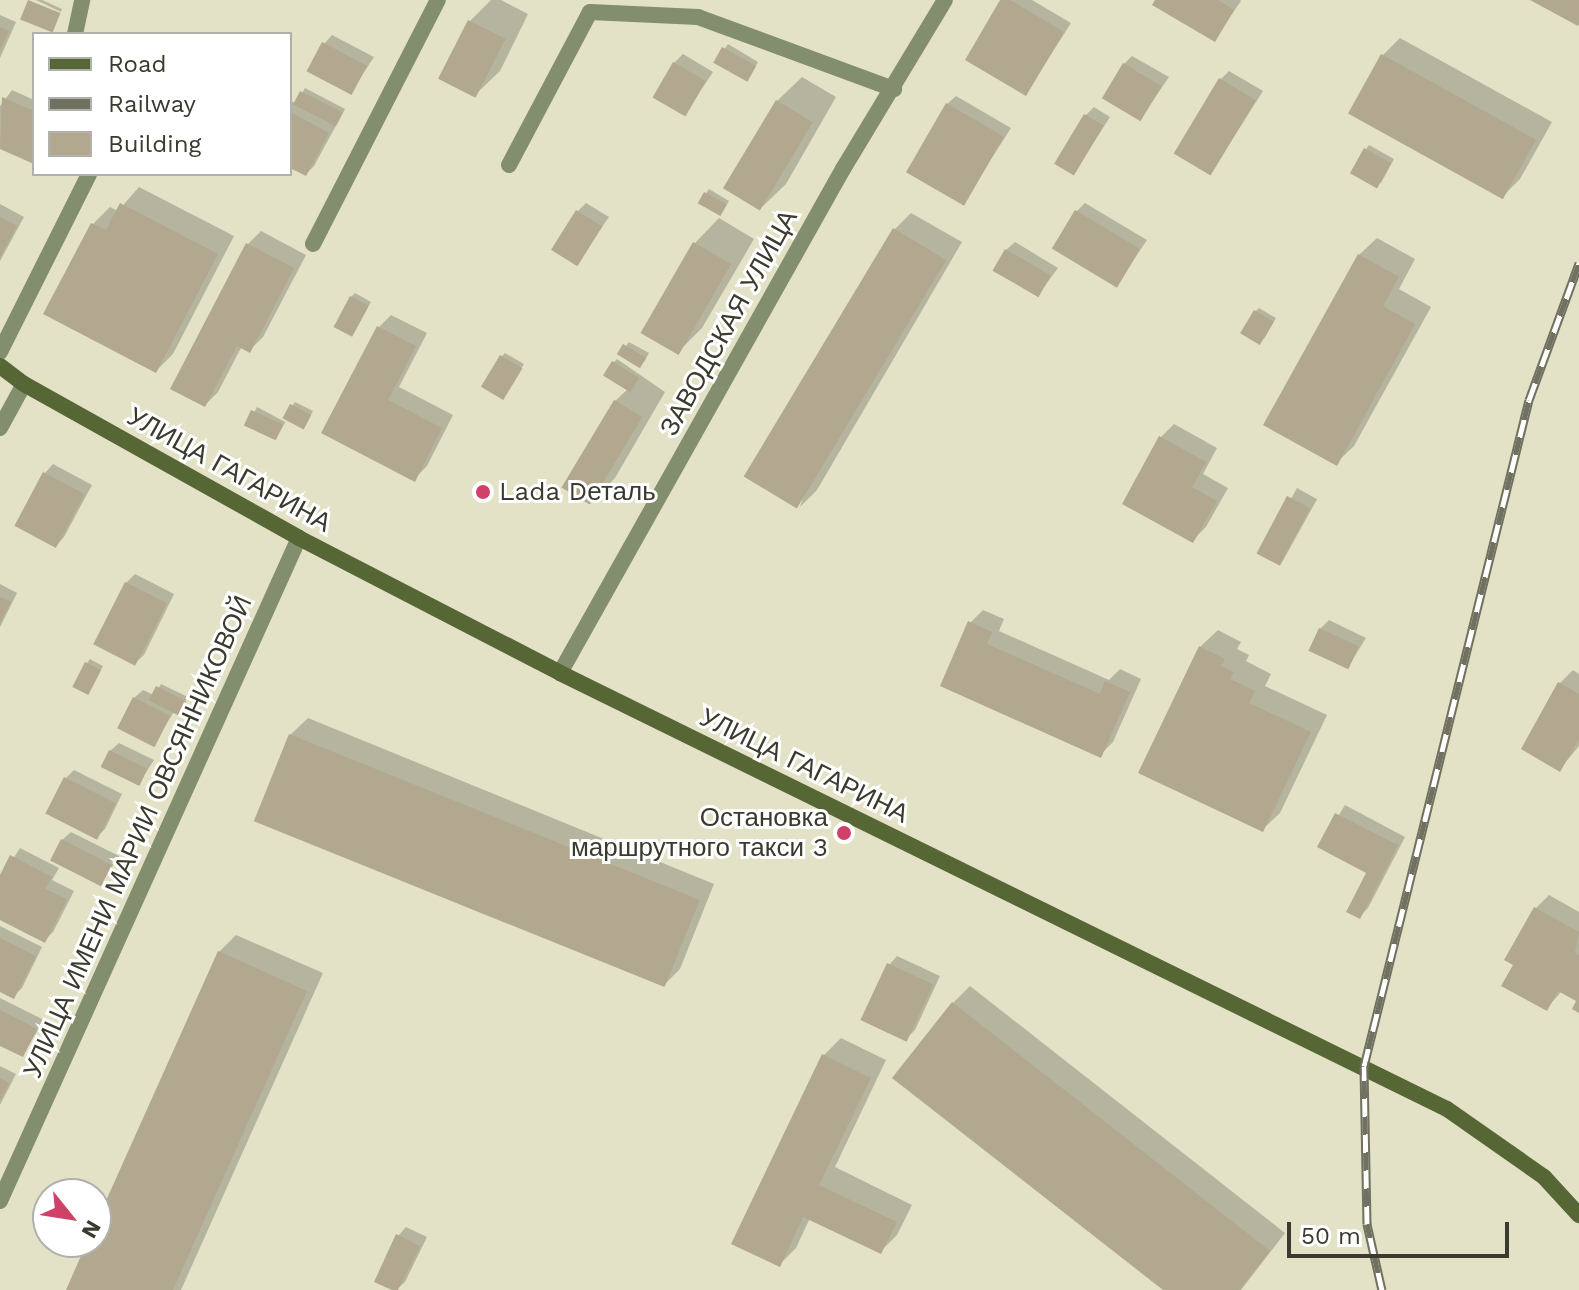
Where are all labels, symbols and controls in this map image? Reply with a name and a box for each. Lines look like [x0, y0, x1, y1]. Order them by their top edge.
legend [32, 32, 292, 176]
text: Road [108, 50, 167, 78]
text: Railway [108, 90, 196, 118]
text: Building [108, 130, 201, 158]
street label: ЗАВОДСКАЯ УЛИЦА [654, 205, 804, 441]
street label: УЛИЦА ГАГАРИНА [122, 401, 336, 539]
place label: Lada Dеталь [499, 476, 656, 508]
marker: Lada Dеталь [474, 483, 492, 501]
street label: УЛИЦА ИМЕНИ МАРИИ ОВСЯННИКОВОЙ [17, 591, 259, 1083]
street label: УЛИЦА ГАГАРИНА [695, 702, 913, 830]
place label: Остановка маршрутного такси 3 [571, 802, 828, 864]
marker: Остановка маршрутного такси 3 [835, 824, 853, 842]
north arrow [32, 1178, 112, 1258]
scale bar [1291, 1206, 1513, 1256]
text: N [77, 1216, 106, 1243]
text: 50 m [1301, 1222, 1361, 1250]

